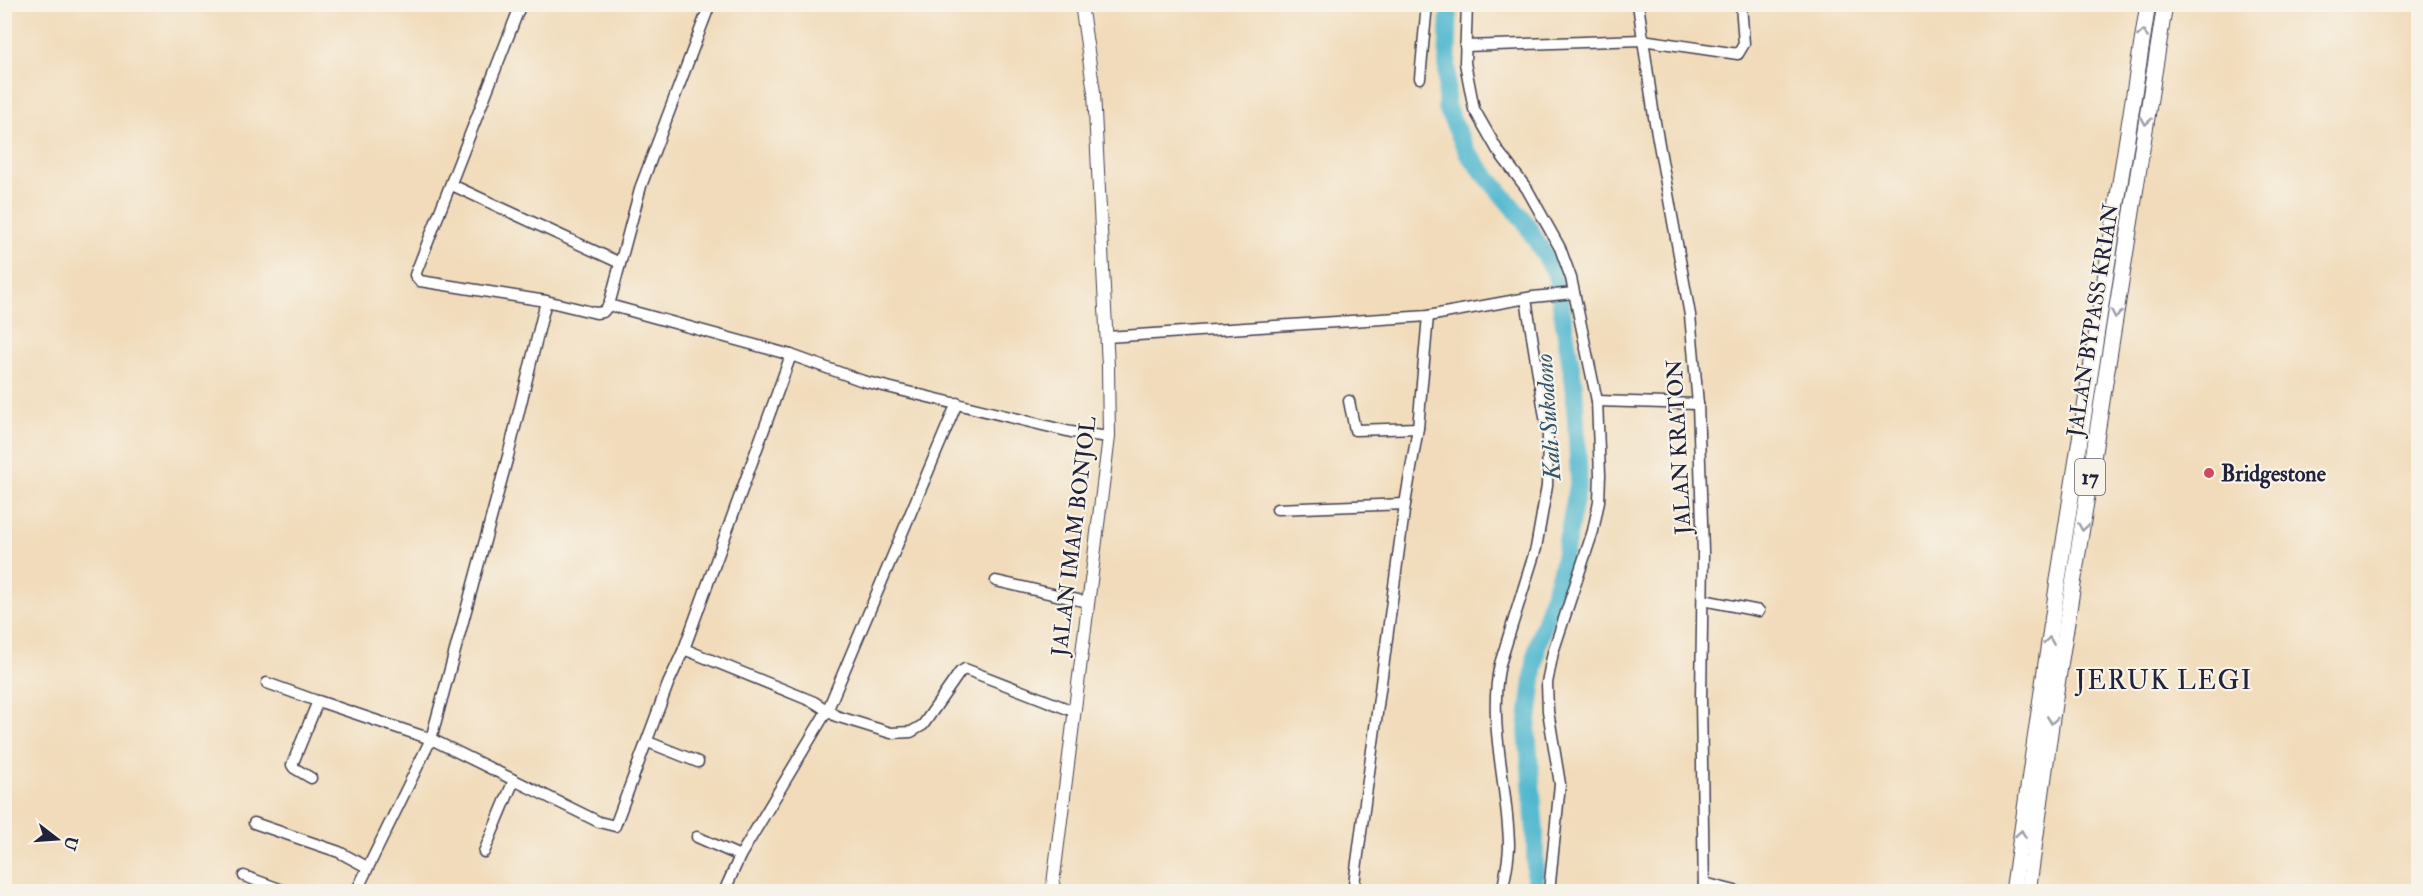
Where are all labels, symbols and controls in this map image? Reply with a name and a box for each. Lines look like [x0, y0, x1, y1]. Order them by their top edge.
one-way arrow [2137, 29, 2149, 38]
one-way arrow [2141, 117, 2153, 126]
street label: JALAN BYPASS KRIAN [2061, 201, 2125, 440]
one-way arrow [2110, 309, 2123, 319]
water label: Kali Sukodono [1529, 353, 1568, 482]
street label: JALAN KRATON [1660, 358, 1698, 536]
street label: JALAN IMAM BONJOL [1045, 414, 1103, 659]
road number: 17 [2075, 459, 2105, 495]
place label: Bridgestone [2221, 460, 2327, 489]
marker: Bridgestone [2202, 466, 2216, 480]
one-way arrow [2077, 523, 2089, 532]
one-way arrow [2043, 636, 2055, 645]
district label: JERUK LEGI [2074, 665, 2253, 697]
one-way arrow [2047, 715, 2059, 725]
north arrow [27, 809, 87, 869]
one-way arrow [2015, 829, 2027, 838]
text: U [59, 834, 82, 853]

